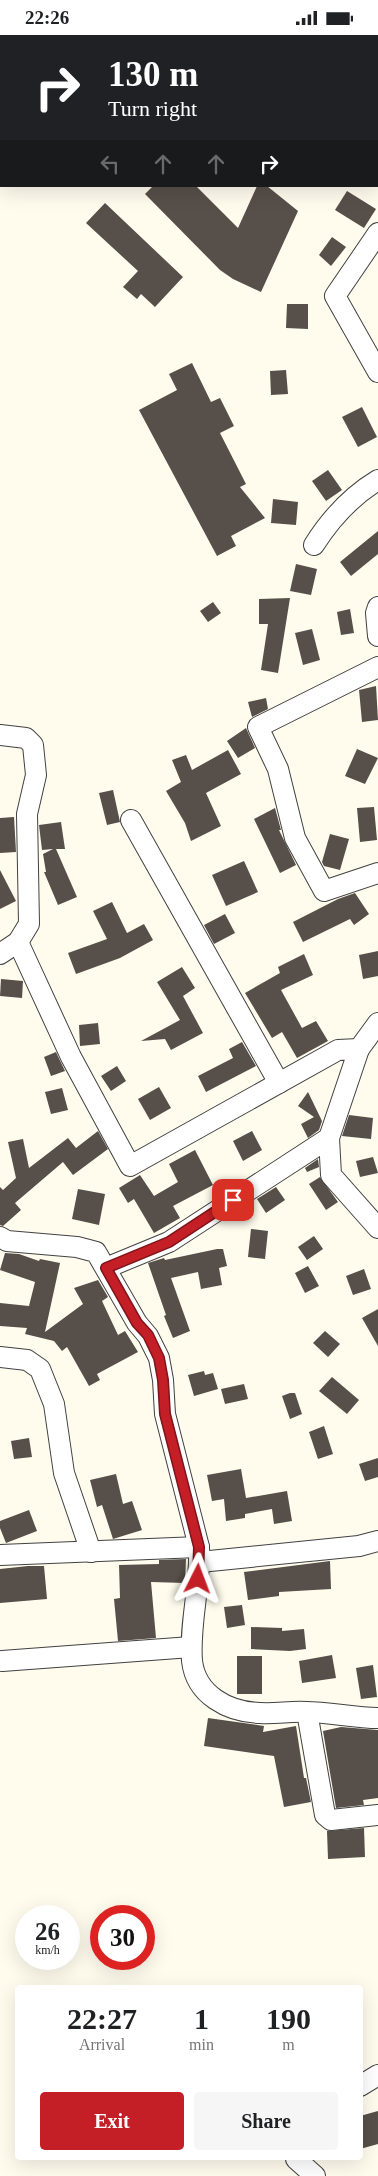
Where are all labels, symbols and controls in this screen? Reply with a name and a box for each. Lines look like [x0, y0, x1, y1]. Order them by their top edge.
text: 22:26 [25, 7, 69, 28]
icon: right [25, 55, 90, 120]
text: 130 m [108, 55, 198, 94]
text: Turn right [108, 96, 197, 121]
icon: left [96, 150, 124, 178]
icon: ahead [149, 150, 177, 178]
icon: ahead [202, 150, 230, 178]
icon: right [255, 150, 283, 178]
pin [212, 1179, 254, 1221]
icon: arrive [219, 1186, 247, 1214]
position arrow [171, 1552, 223, 1604]
speed limit sign: 30 [90, 1905, 155, 1970]
text: 26 [35, 1918, 60, 1945]
text: km/h [35, 1943, 60, 1957]
text: 22:27 [67, 2002, 137, 2035]
text: 1 [194, 2002, 209, 2035]
text: 190 [266, 2002, 311, 2035]
text: Arrival [79, 2036, 125, 2053]
text: min [189, 2036, 214, 2053]
text: m [282, 2036, 295, 2053]
button: Exit [40, 2092, 184, 2150]
button: Share [194, 2092, 338, 2150]

